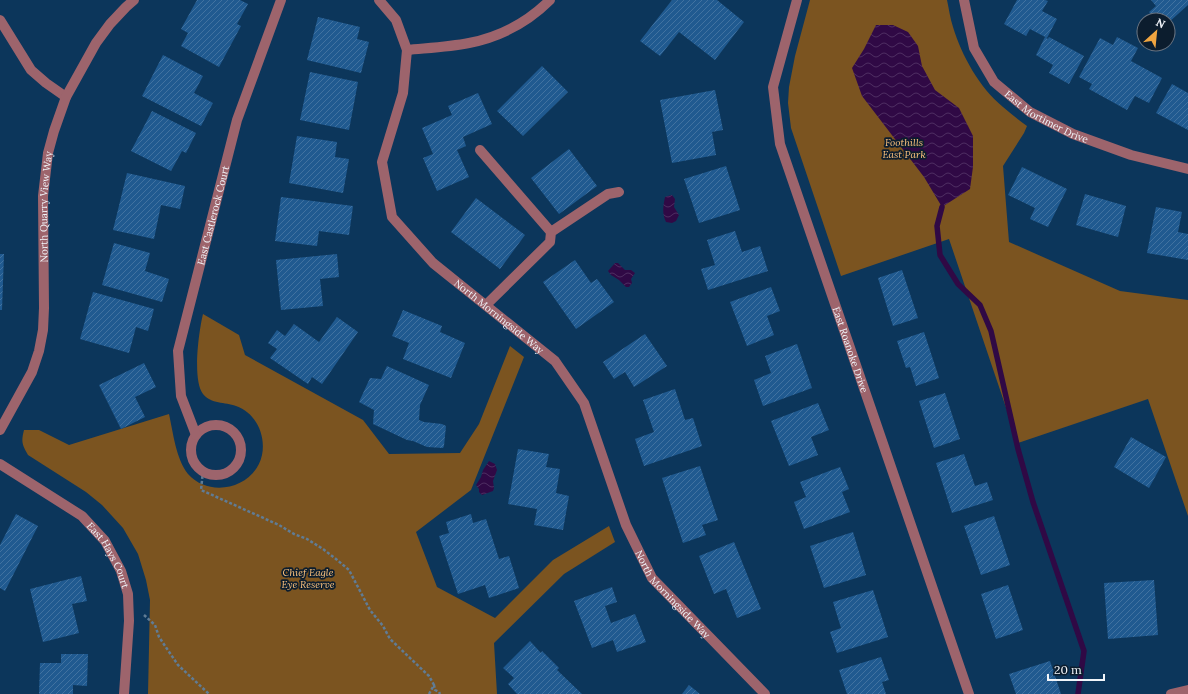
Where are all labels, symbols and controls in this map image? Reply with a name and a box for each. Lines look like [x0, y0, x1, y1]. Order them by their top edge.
north arrow [1136, 12, 1176, 52]
text: N [1154, 15, 1168, 31]
street label: East Mortimer Drive [1002, 88, 1091, 146]
park label: Foothills East Park [882, 136, 926, 161]
street label: North Quarry View Way [37, 150, 55, 263]
street label: East Castlerock Court [194, 164, 232, 266]
street label: North Morningside Way [451, 277, 547, 357]
street label: East Roanoke Drive [829, 305, 871, 395]
street label: East Hays Court [84, 520, 132, 590]
street label: North Morningside Way [632, 548, 713, 642]
park label: Chief Eagle Eye Reserve [281, 566, 335, 591]
scale bar [1048, 656, 1104, 682]
text: 20 m [1054, 662, 1082, 677]

